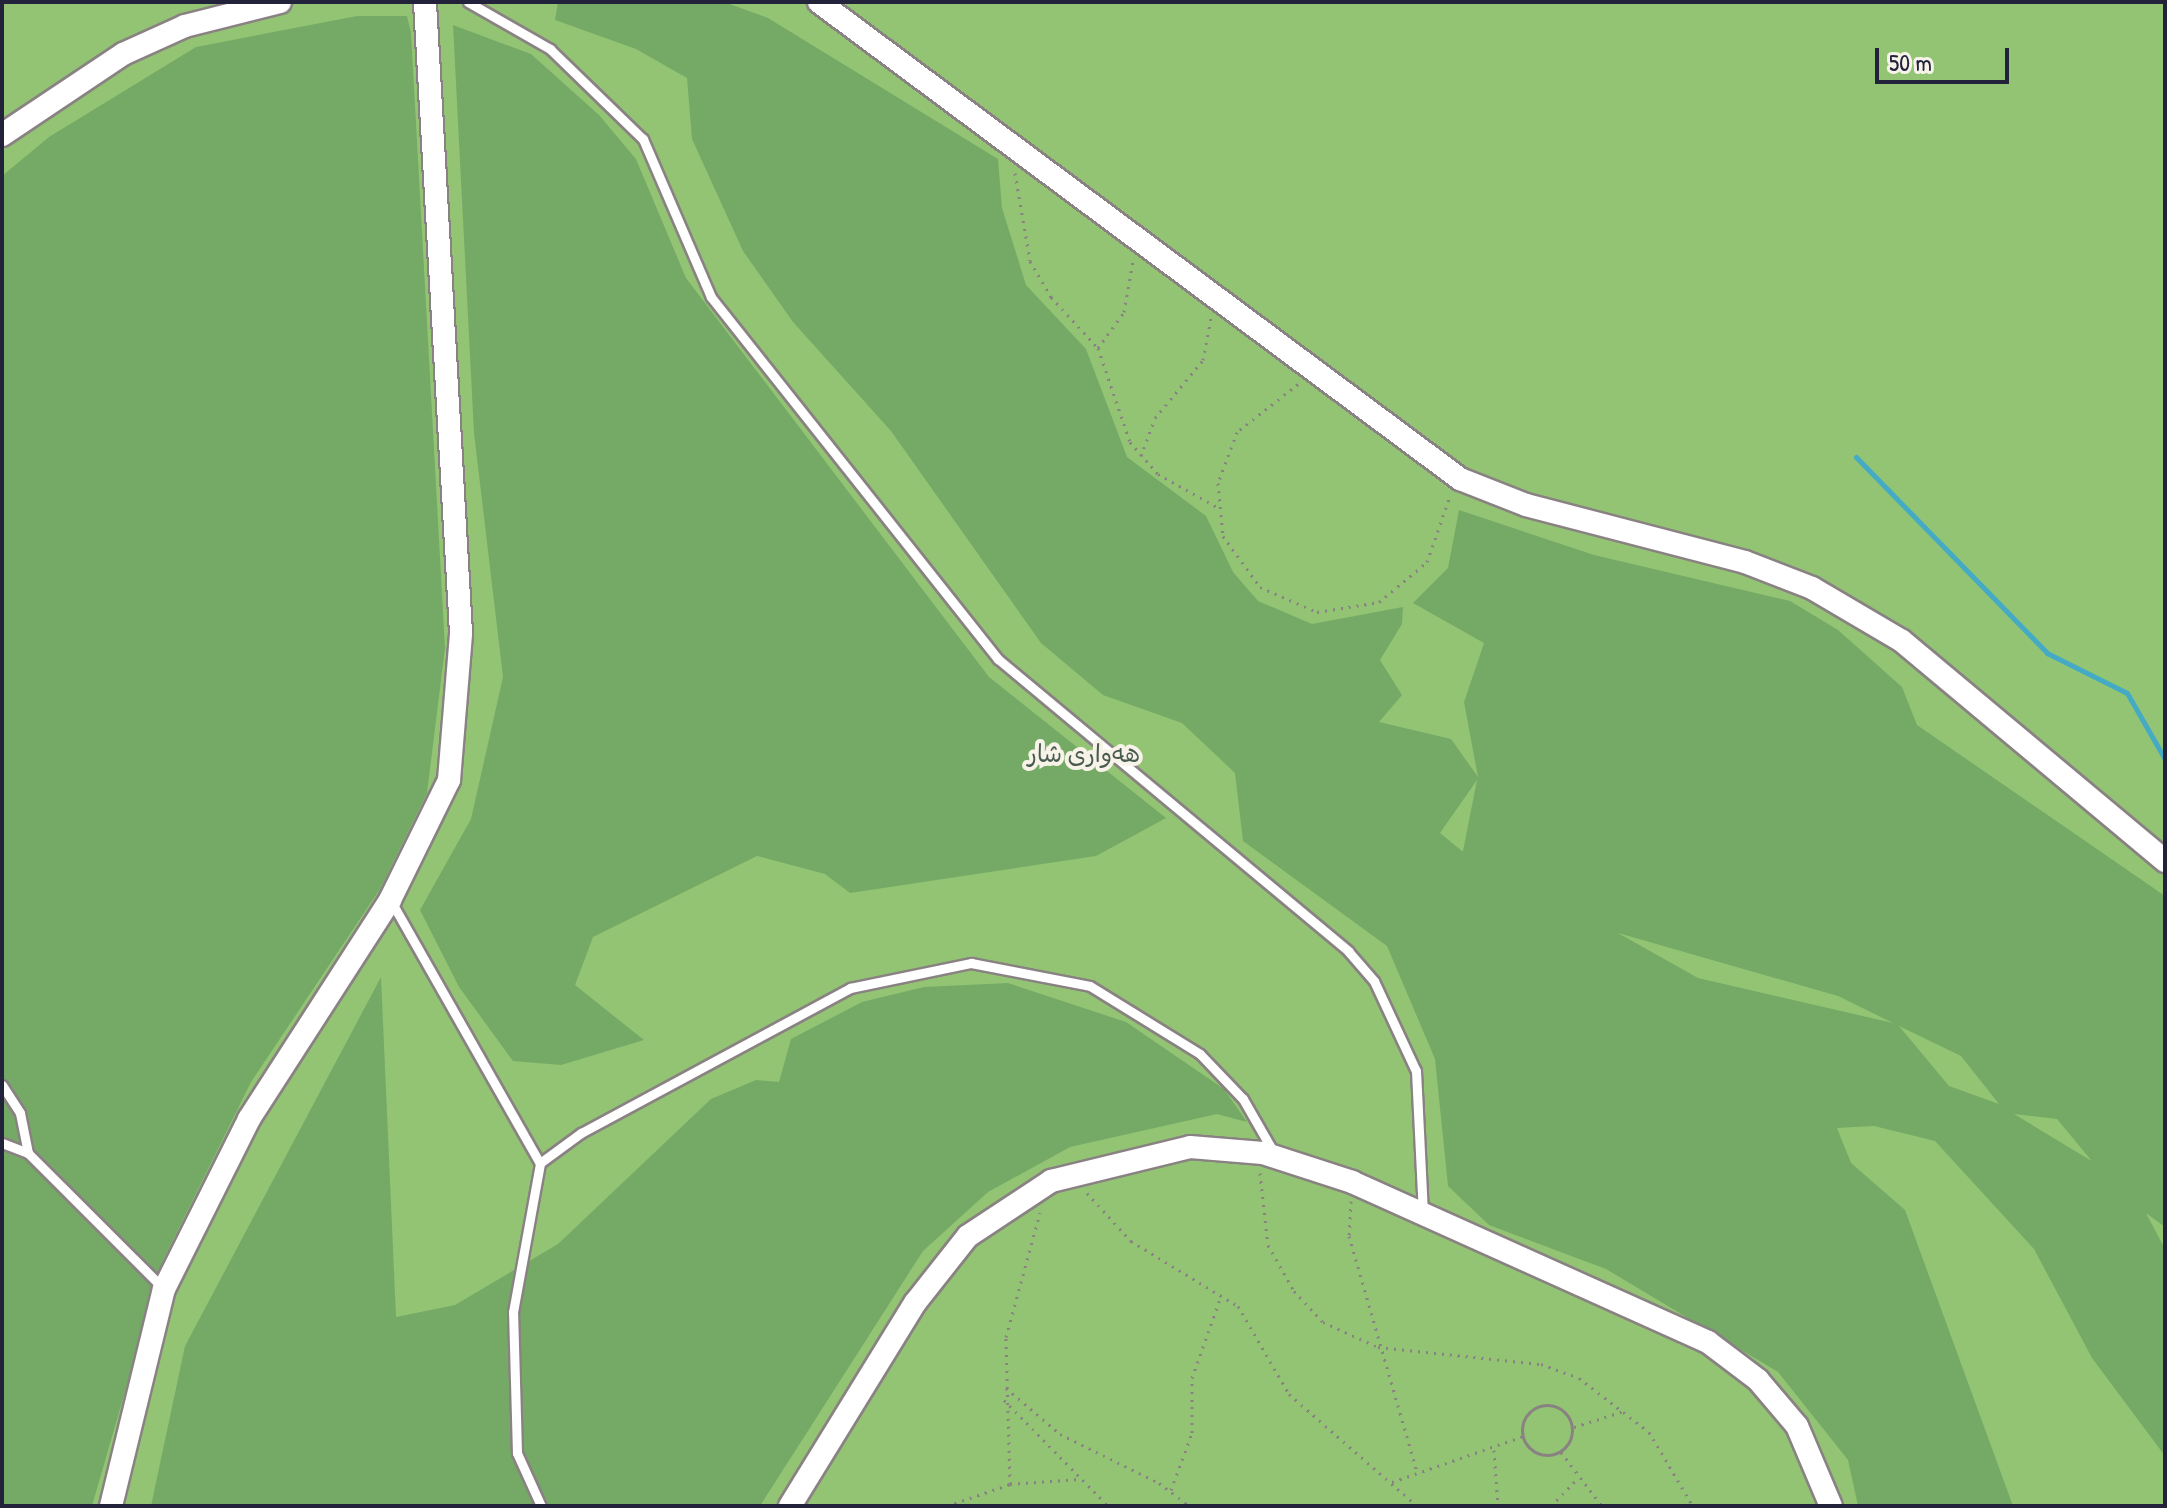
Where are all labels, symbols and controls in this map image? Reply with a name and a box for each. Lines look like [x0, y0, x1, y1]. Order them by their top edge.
scale bar [1879, 32, 2013, 82]
text: 50 m [1889, 46, 1932, 78]
park label: هەواری شار [1028, 740, 1140, 768]

